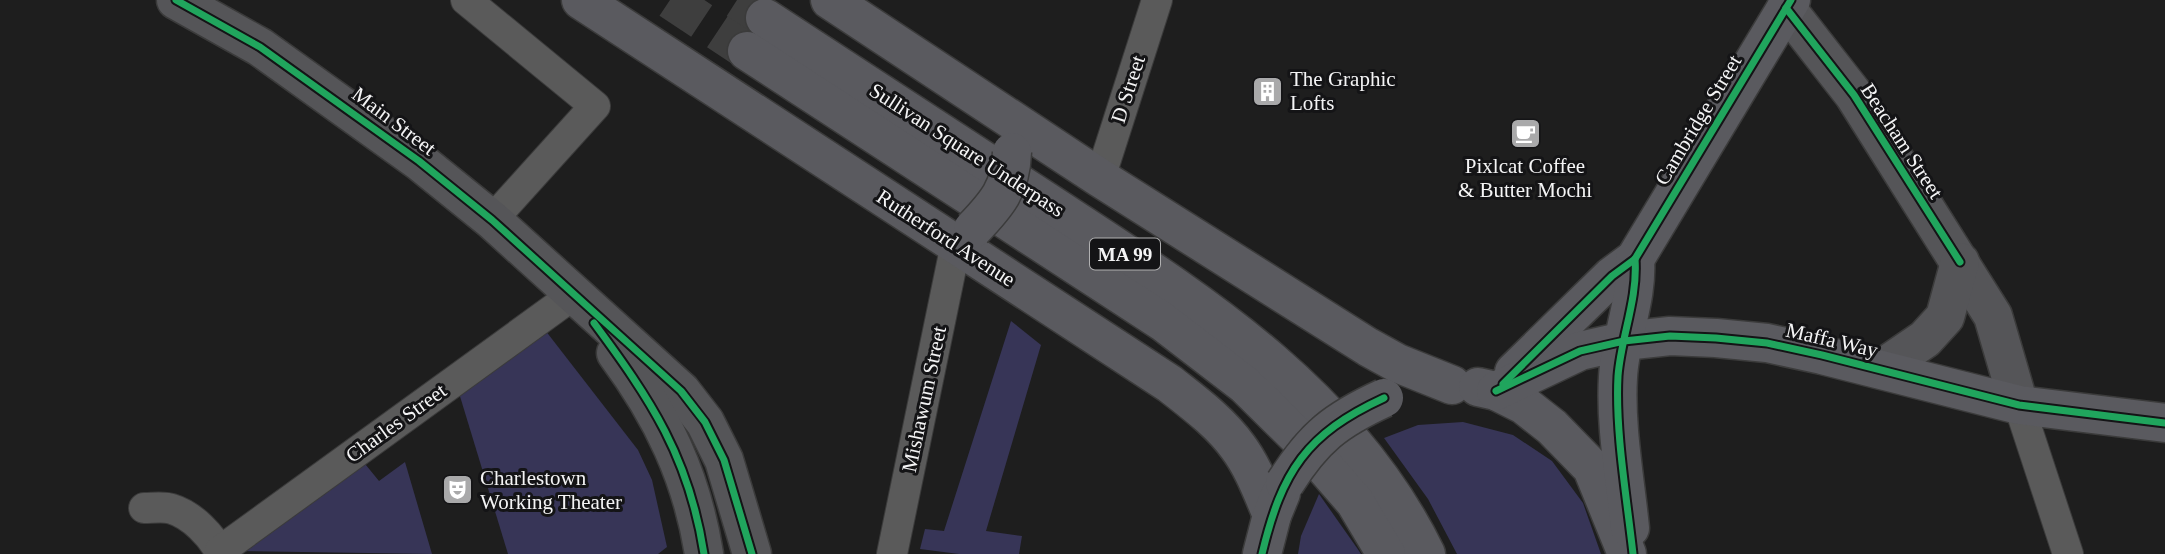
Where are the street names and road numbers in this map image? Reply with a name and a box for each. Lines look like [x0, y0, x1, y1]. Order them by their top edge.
street label: Cambridge Street [1650, 50, 1746, 189]
street label: D Street [1106, 52, 1150, 126]
street label: Sullivan Square Underpass [865, 78, 1069, 222]
street label: Beacham Street [1856, 79, 1948, 203]
street label: Main Street [347, 82, 441, 160]
street label: Rutherford Avenue [872, 184, 1020, 292]
road number: MA 99 [1090, 238, 1160, 270]
street label: Maffa Way [1784, 318, 1881, 362]
street label: Mishawum Street [897, 324, 951, 474]
street label: Charles Street [341, 378, 451, 468]

